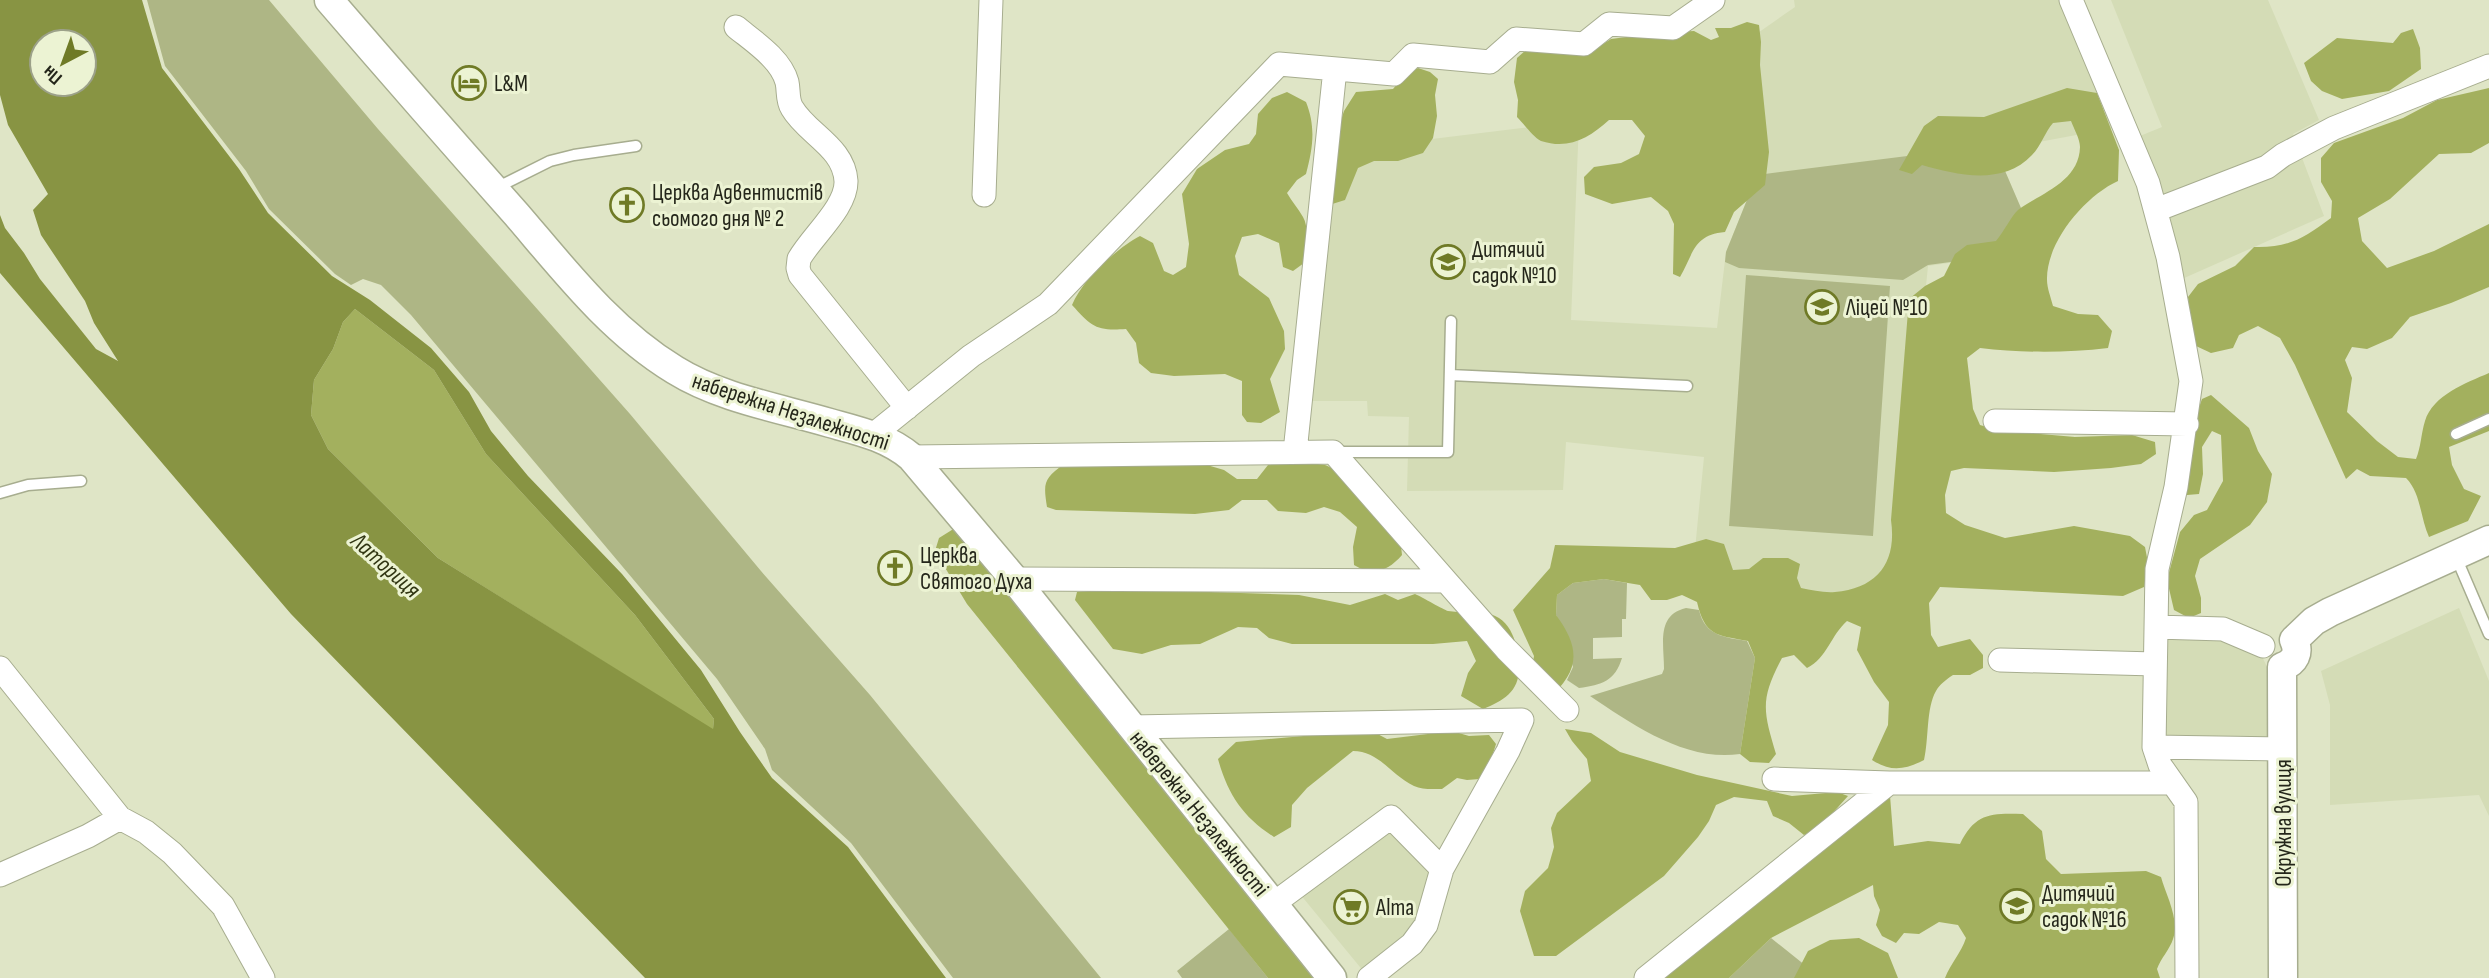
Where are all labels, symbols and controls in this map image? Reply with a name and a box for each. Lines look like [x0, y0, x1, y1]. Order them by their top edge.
north arrow [28, 28, 98, 98]
text: Пн [38, 60, 67, 89]
hotel icon: L&M [450, 64, 488, 102]
place label: L&M [494, 70, 528, 98]
place label: Церква Адвентистів сьомого дня № 2 [652, 179, 823, 233]
church icon: Церква Адвентистів сьомого дня № 2 [608, 186, 646, 224]
place label: Дитячий садок №10 [1472, 236, 1557, 290]
school or university icon: Дитячий садок №10 [1429, 243, 1467, 281]
school or university icon: Ліцей №10 [1803, 288, 1841, 326]
place label: Ліцей №10 [1845, 294, 1928, 322]
street label: набережна Незалежності [689, 367, 893, 457]
water label: Латориця [344, 526, 427, 605]
place label: Церква Святого Духа [920, 542, 1032, 596]
church icon: Церква Святого Духа [876, 549, 914, 587]
street label: набережна Незалежності [1124, 725, 1275, 902]
street label: Окружна вулиця [2270, 759, 2298, 887]
place label: Дитячий садок №16 [2042, 880, 2127, 934]
school or university icon: Дитячий садок №16 [1998, 887, 2036, 925]
supermarket icon: Alma [1332, 888, 1370, 926]
place label: Alma [1375, 894, 1414, 922]

